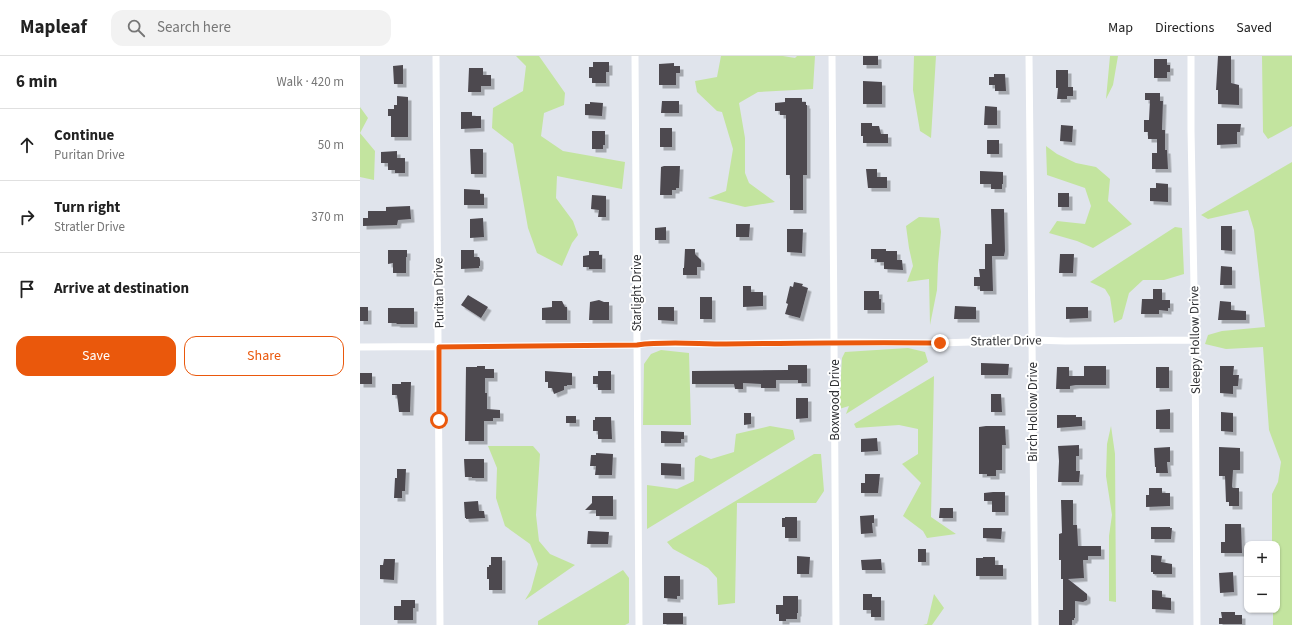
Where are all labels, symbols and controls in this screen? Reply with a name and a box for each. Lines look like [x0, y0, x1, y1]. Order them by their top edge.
search box [111, 10, 391, 46]
text: Mapleaf [20, 14, 87, 41]
icon: search [125, 17, 147, 39]
text: Search here [157, 17, 231, 38]
text: Map [1108, 18, 1133, 38]
text: Directions [1155, 18, 1214, 38]
text: Saved [1236, 18, 1272, 38]
text: 6 min [16, 70, 57, 94]
text: Walk · 420 m [276, 73, 344, 91]
text: Continue [54, 125, 114, 146]
icon: ahead [16, 134, 38, 156]
text: 50 m [318, 136, 344, 154]
text: Puritan Drive [54, 146, 125, 164]
text: Turn right [54, 197, 120, 218]
icon: right [16, 206, 38, 228]
text: 370 m [311, 208, 344, 226]
text: Stratler Drive [54, 218, 125, 236]
street label: Starlight Drive [628, 254, 646, 332]
street label: Puritan Drive [429, 257, 449, 329]
icon: arrive [16, 278, 38, 300]
text: Arrive at destination [54, 278, 189, 299]
street label: Sleepy Hollow Drive [1185, 286, 1205, 394]
street label: Stratler Drive [970, 331, 1042, 351]
route end [931, 334, 949, 352]
button: Save [16, 336, 176, 376]
button: Share [184, 336, 344, 376]
street label: Boxwood Drive [826, 359, 844, 441]
street label: Birch Hollow Drive [1024, 362, 1042, 462]
route start [430, 411, 448, 429]
map controls [1244, 541, 1280, 613]
button: + [1244, 541, 1280, 577]
button: − [1244, 577, 1280, 613]

